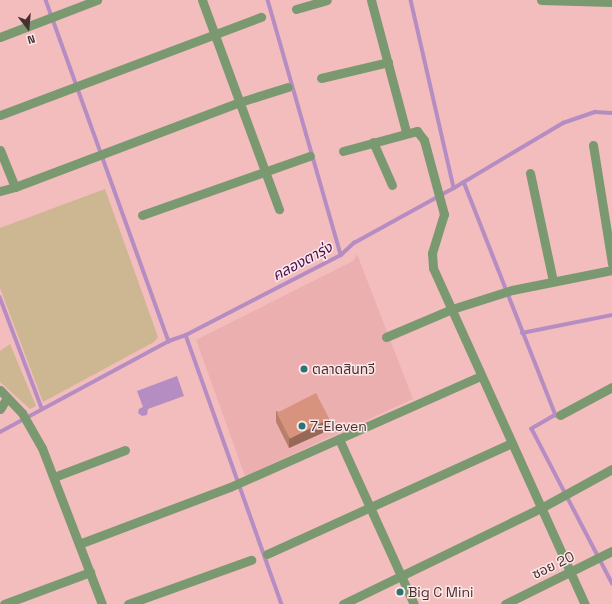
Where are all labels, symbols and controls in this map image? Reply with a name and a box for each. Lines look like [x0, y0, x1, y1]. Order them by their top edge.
north arrow [8, 8, 48, 48]
text: N [26, 32, 37, 47]
water label: คลองตารุ่ง [269, 238, 335, 284]
place label: ตลาดสินทวี [312, 361, 375, 377]
marker: ตลาดสินทวี [299, 364, 309, 374]
place label: 7-Eleven [310, 418, 367, 434]
marker: 7-Eleven [297, 421, 307, 431]
street label: ซอย 20 [529, 548, 577, 582]
place label: Big C Mini [408, 584, 473, 600]
marker: Big C Mini [395, 587, 405, 597]

